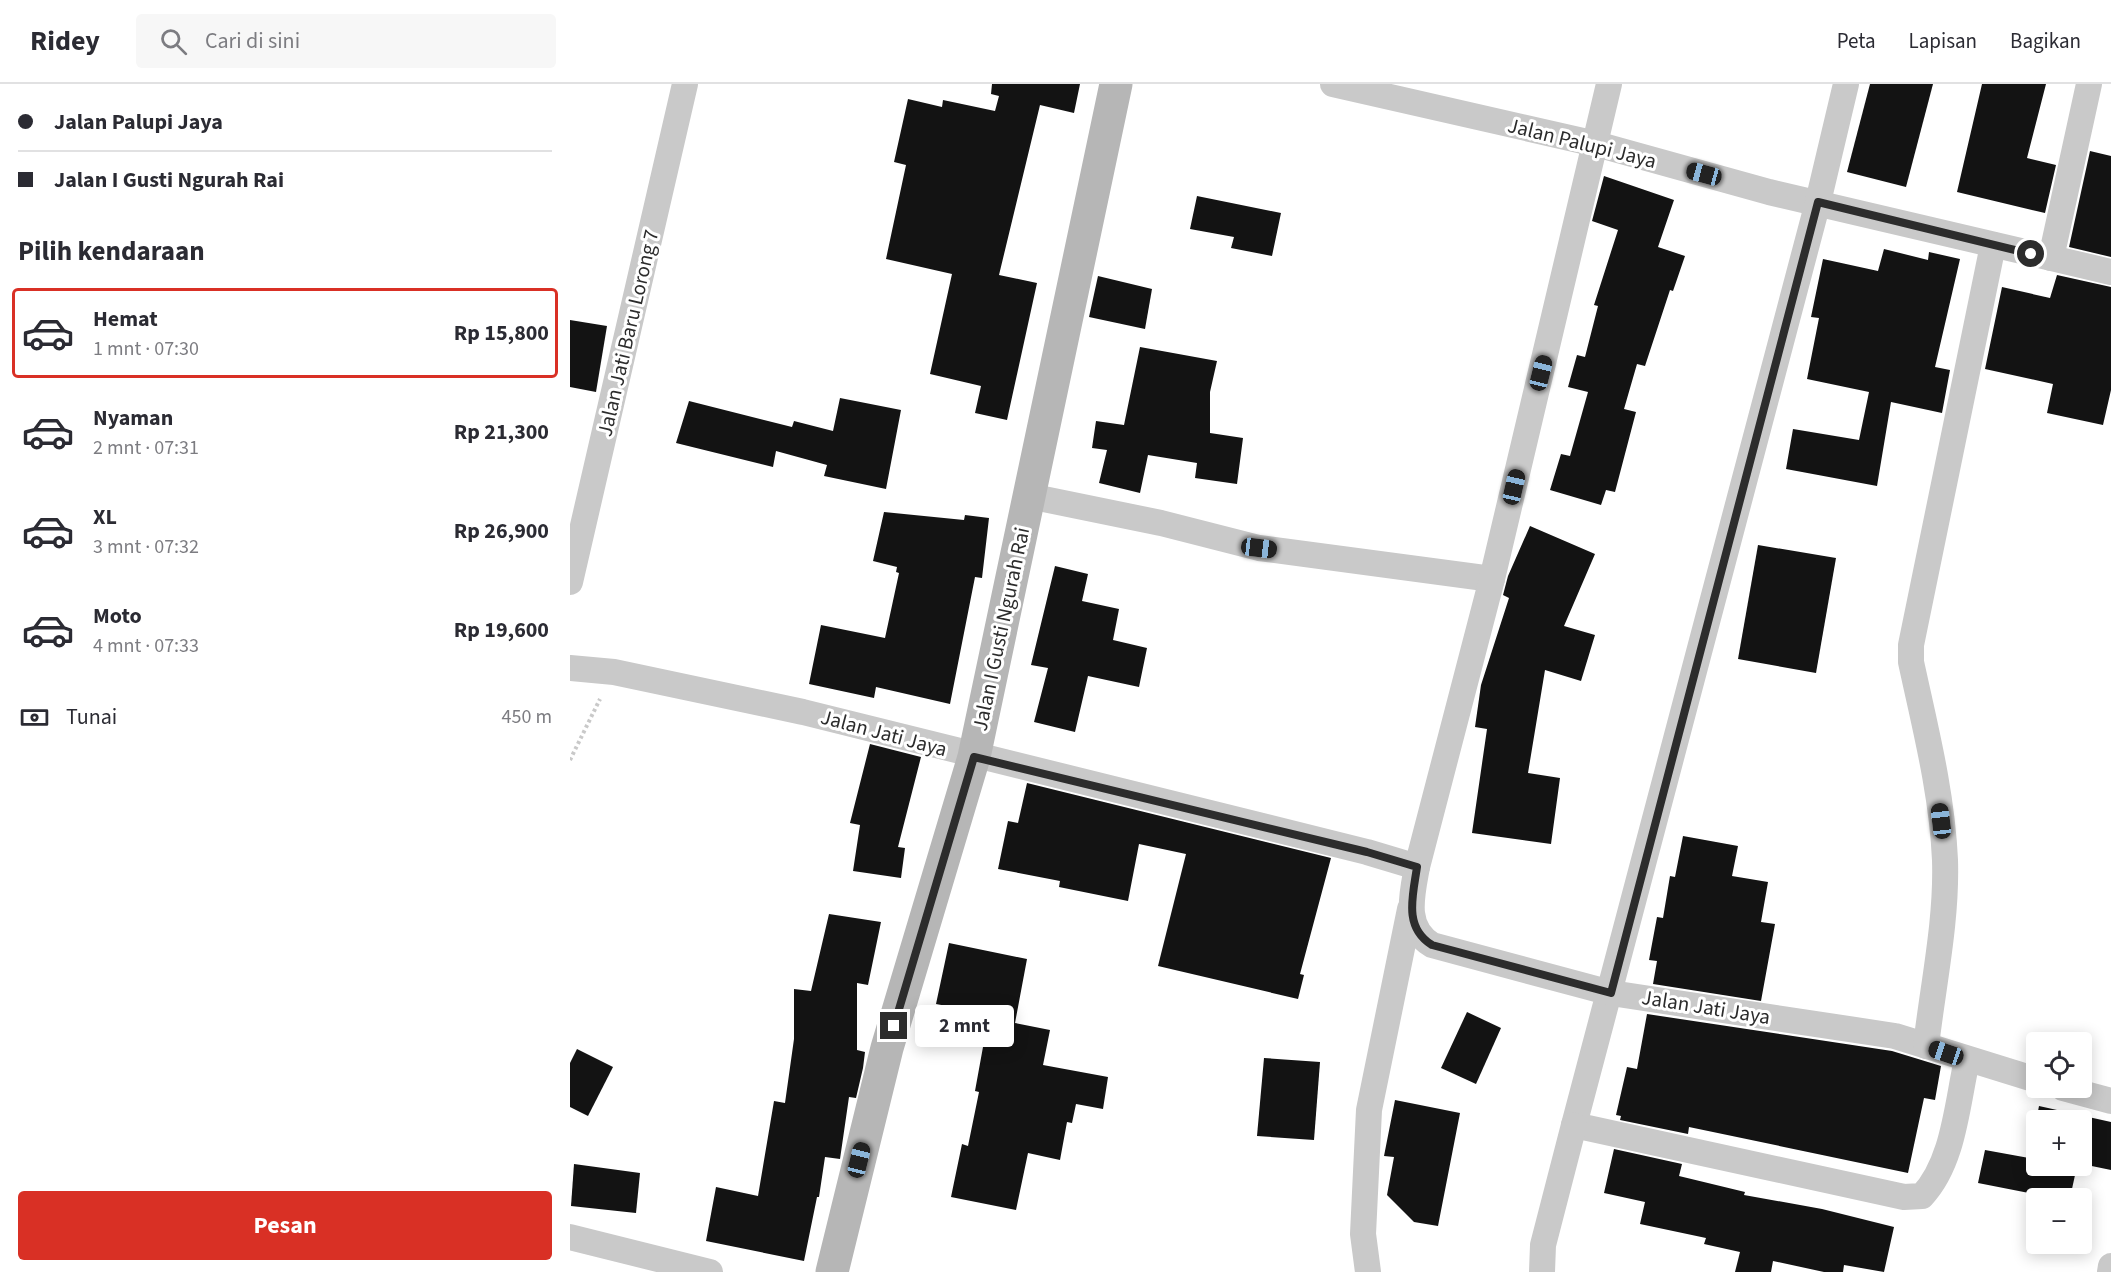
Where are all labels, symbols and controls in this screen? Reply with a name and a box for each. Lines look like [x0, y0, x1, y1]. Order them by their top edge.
search box [136, 14, 556, 68]
text: Ridey [30, 21, 100, 61]
icon: search [157, 25, 190, 58]
text: Cari di sini [205, 25, 300, 57]
text: Peta [1837, 26, 1876, 56]
text: Lapisan [1909, 26, 1977, 56]
text: Bagikan [2010, 26, 2081, 56]
text: Jalan Palupi Jaya [54, 106, 223, 138]
street label: Jalan Palupi Jaya [1504, 110, 1660, 176]
car [1684, 161, 1724, 187]
text: Jalan I Gusti Ngurah Rai [54, 164, 284, 196]
street label: Jalan Jati Baru Lorong 7 [590, 227, 666, 439]
text: Pilih kendaraan [18, 232, 205, 271]
route start [2017, 240, 2044, 267]
text: Hemat [93, 303, 158, 335]
icon: car [21, 306, 75, 360]
text: Rp 15,800 [454, 317, 549, 349]
text: 1 mnt · 07:30 [93, 335, 199, 363]
car [1528, 353, 1554, 393]
text: Nyaman [93, 402, 173, 434]
icon: car [21, 405, 75, 459]
text: Rp 21,300 [454, 416, 549, 448]
text: 2 mnt · 07:31 [93, 434, 199, 462]
car [1501, 467, 1527, 507]
text: XL [93, 501, 117, 533]
icon: car [21, 504, 75, 558]
text: Rp 26,900 [454, 515, 549, 547]
street label: Jalan I Gusti Ngurah Rai [965, 524, 1037, 734]
text: 3 mnt · 07:32 [93, 533, 199, 561]
car [1240, 537, 1278, 559]
text: Moto [93, 600, 142, 632]
icon: car [21, 603, 75, 657]
text: Rp 19,600 [454, 614, 549, 646]
text: 4 mnt · 07:33 [93, 632, 199, 660]
icon: cash [18, 701, 51, 734]
text: Tunai [66, 701, 117, 733]
street label: Jalan Jati Jaya [817, 702, 951, 764]
text: 450 m [502, 703, 552, 731]
car [1930, 802, 1952, 840]
street label: Jalan Jati Jaya [1640, 982, 1772, 1032]
callout: 2 mnt [915, 1005, 1014, 1047]
route end [880, 1012, 907, 1039]
text: 2 mnt [939, 1012, 990, 1040]
map controls [2026, 1032, 2092, 1254]
button: locate [2026, 1032, 2092, 1098]
car [1926, 1039, 1966, 1067]
button: + [2026, 1110, 2092, 1176]
car [846, 1140, 872, 1180]
button: − [2026, 1188, 2092, 1254]
button: Pesan [18, 1191, 552, 1260]

